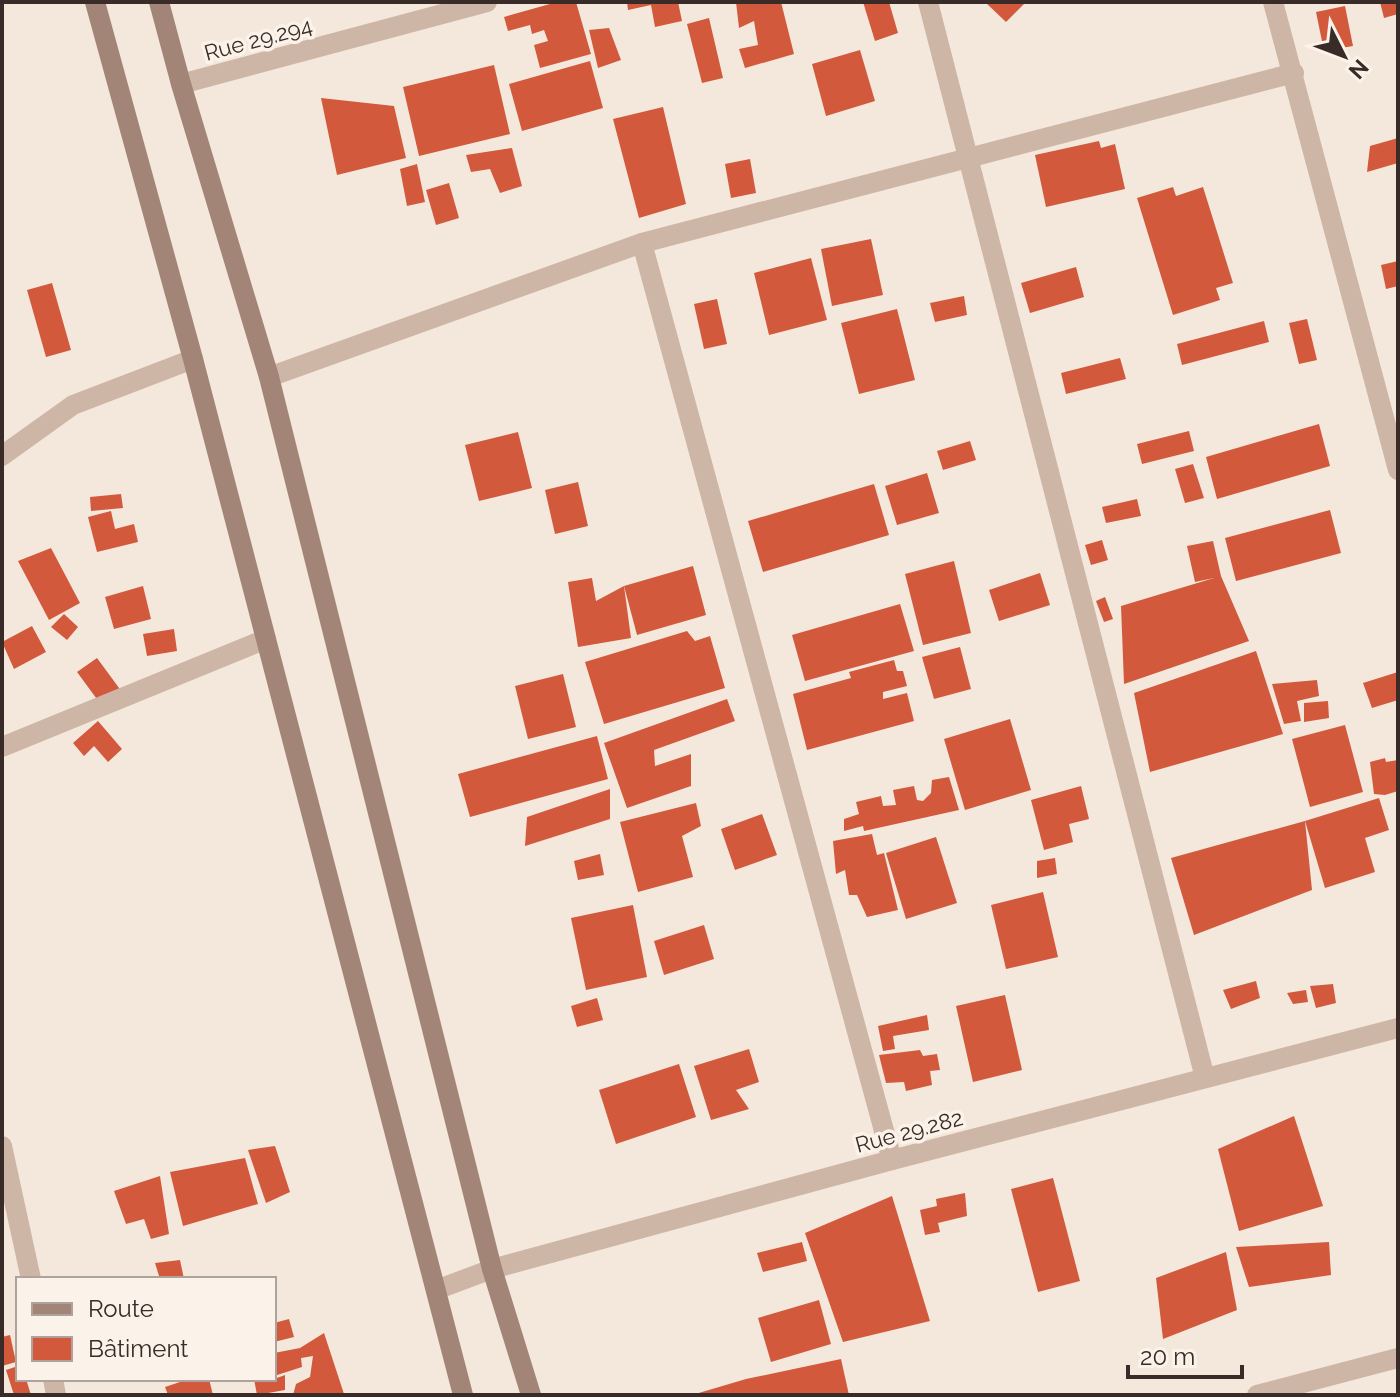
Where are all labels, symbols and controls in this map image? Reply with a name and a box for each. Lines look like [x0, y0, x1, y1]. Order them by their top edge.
street label: Rue 29.294 [201, 12, 315, 66]
north arrow [1304, 16, 1384, 96]
text: N [1344, 54, 1374, 84]
street label: Rue 29.282 [852, 1104, 966, 1158]
legend [16, 1277, 276, 1381]
text: Route [88, 1294, 154, 1323]
scale bar [1128, 1329, 1242, 1379]
text: Bâtiment [88, 1334, 188, 1363]
text: 20 m [1140, 1342, 1195, 1371]

